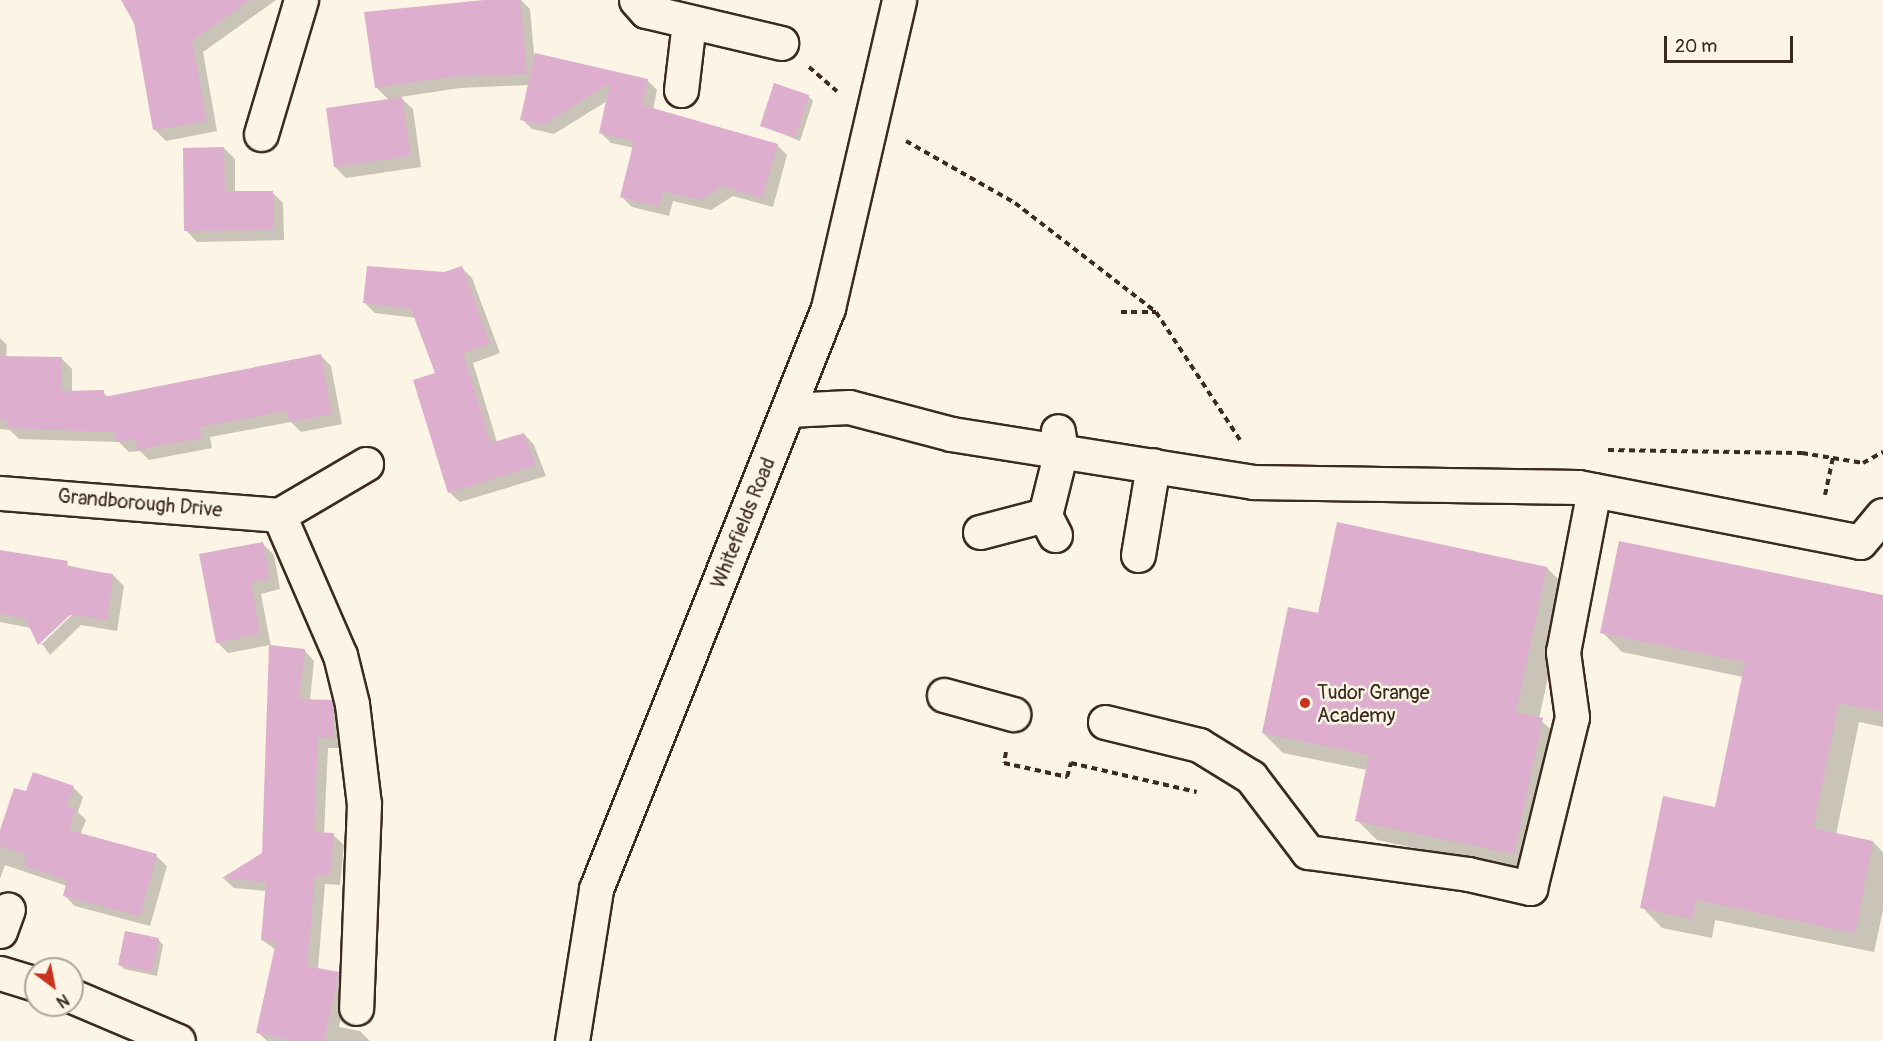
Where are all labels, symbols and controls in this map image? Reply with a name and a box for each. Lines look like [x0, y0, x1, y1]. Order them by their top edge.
scale bar [1667, 24, 1796, 62]
text: 20 m [1675, 35, 1717, 58]
street label: Whitefields Road [706, 454, 780, 592]
street label: Grandborough Drive [57, 484, 223, 522]
place label: Tudor Grange Academy [1317, 680, 1430, 727]
marker: Tudor Grange Academy [1298, 696, 1312, 710]
north arrow [24, 957, 84, 1017]
text: N [53, 989, 72, 1012]

